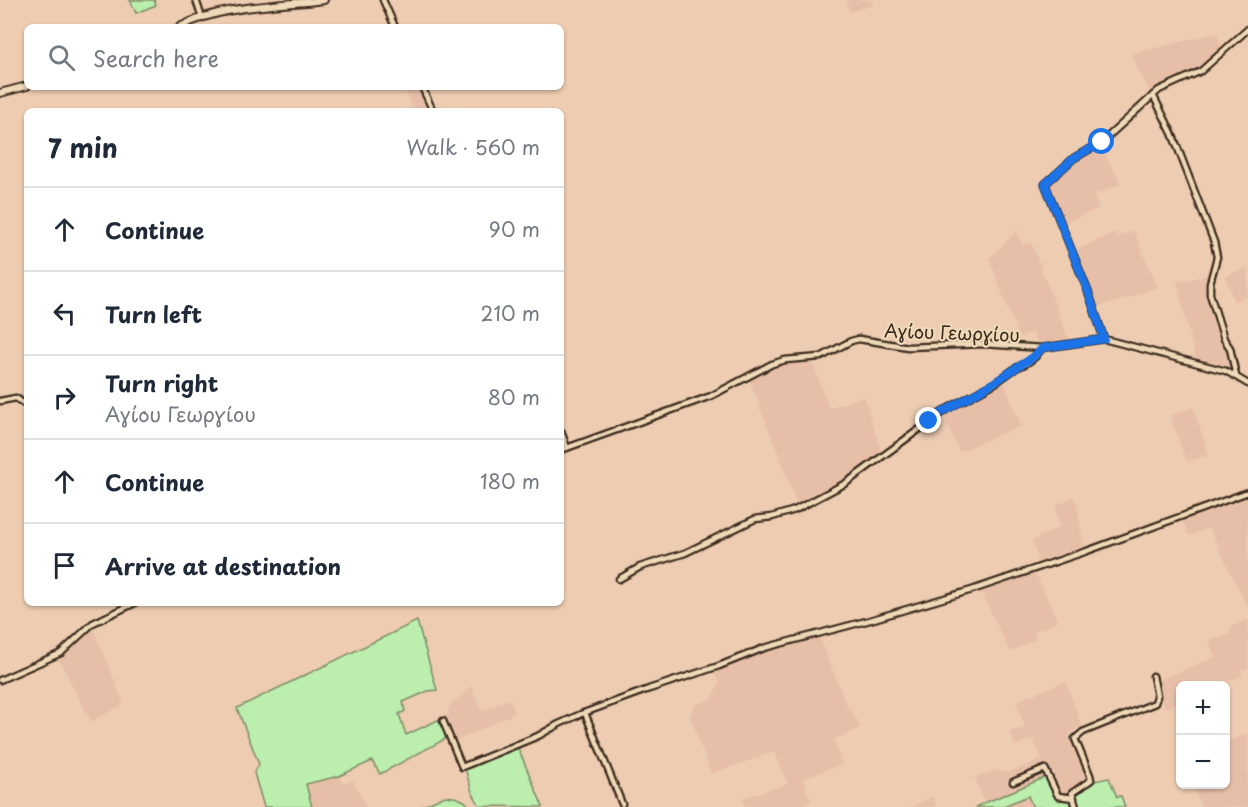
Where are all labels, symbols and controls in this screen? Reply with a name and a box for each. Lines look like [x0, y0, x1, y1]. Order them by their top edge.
search box [24, 24, 564, 90]
icon: search [45, 41, 78, 74]
text: Search here [93, 41, 219, 74]
text: 7 min [48, 128, 118, 167]
route start [1088, 128, 1114, 154]
text: Walk · 560 m [406, 132, 540, 162]
icon: ahead [48, 213, 81, 246]
text: Continue [105, 213, 204, 246]
text: 90 m [489, 214, 540, 244]
icon: left [48, 297, 81, 330]
text: Turn left [105, 297, 202, 330]
text: 210 m [481, 298, 540, 328]
street label: Αγίου Γεωργίου [884, 316, 1020, 348]
text: Turn right [105, 366, 218, 399]
icon: right [48, 381, 81, 414]
text: 80 m [488, 382, 540, 412]
text: Αγίου Γεωργίου [105, 399, 256, 429]
route end [915, 407, 941, 433]
icon: ahead [48, 465, 81, 498]
text: Continue [105, 465, 204, 498]
text: 180 m [480, 466, 540, 496]
icon: arrive [48, 549, 81, 582]
text: Arrive at destination [105, 549, 341, 582]
map controls [1176, 681, 1230, 789]
button: + [1176, 681, 1230, 735]
button: − [1176, 735, 1230, 789]

